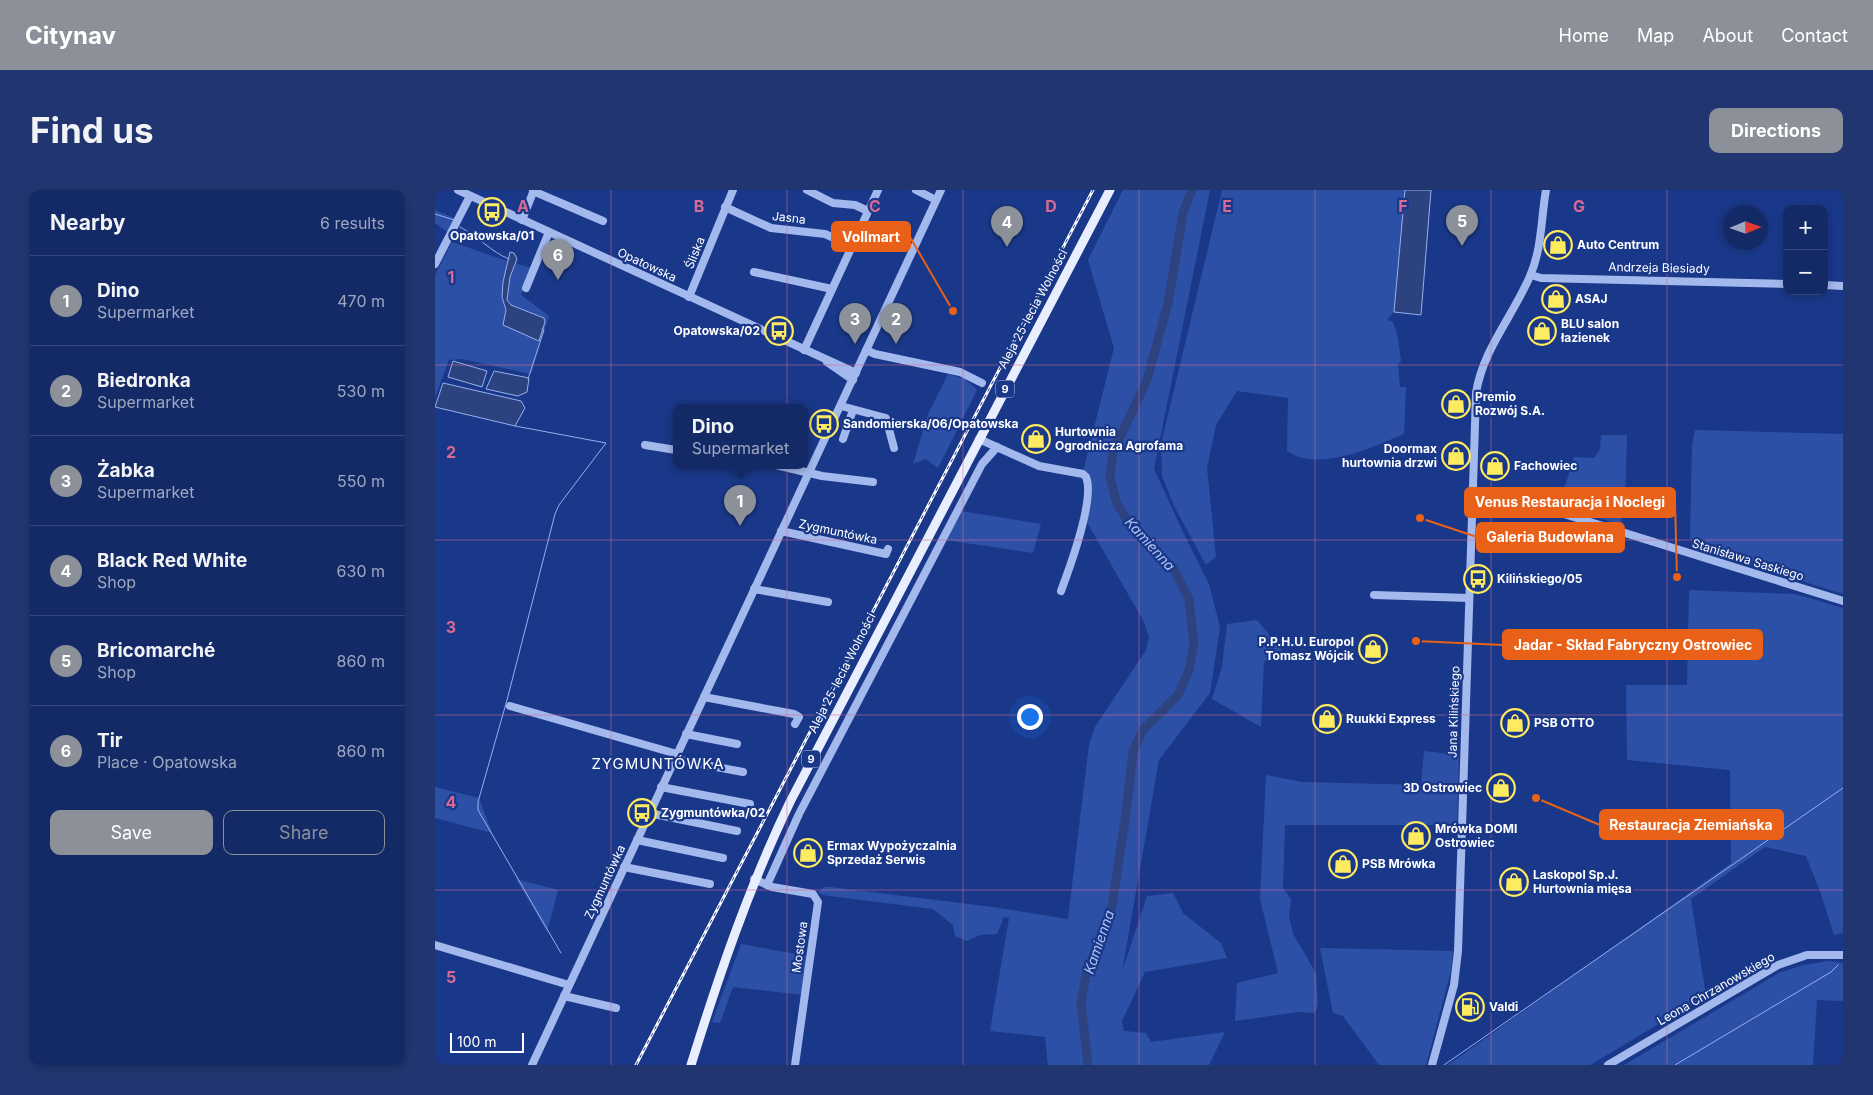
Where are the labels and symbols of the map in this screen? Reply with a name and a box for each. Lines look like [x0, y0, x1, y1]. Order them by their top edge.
text: A [517, 196, 529, 216]
text: B [694, 196, 704, 216]
text: C [869, 196, 881, 216]
text: D [1045, 196, 1057, 216]
text: E [1222, 196, 1232, 216]
text: F [1398, 196, 1408, 216]
text: G [1573, 196, 1585, 216]
bus stop icon: Opatowska/01 [477, 197, 507, 227]
pin: 5 [1446, 205, 1478, 246]
north arrow [1723, 205, 1768, 250]
pin: 4 [991, 206, 1023, 247]
street label: Jasna [771, 208, 807, 227]
callout: Vollmart [832, 222, 910, 251]
place label: Opatowska/01 [450, 228, 534, 243]
text: Vollmart [842, 228, 900, 245]
shop icon: Auto Centrum [1543, 230, 1573, 260]
street label: Śliska [681, 235, 708, 271]
place label: Auto Centrum [1577, 237, 1659, 252]
pin: 6 [542, 239, 574, 280]
street label: Opatowska [615, 244, 679, 285]
street label: Aleja 25-lecia Wolności [995, 247, 1070, 371]
street label: Andrzeja Biesiady [1608, 259, 1710, 276]
text: 1 [448, 267, 454, 287]
shop icon: ASAJ [1541, 284, 1571, 314]
place label: ASAJ [1575, 291, 1607, 306]
pin: 3 [839, 303, 871, 344]
pin: 2 [880, 303, 912, 344]
bus stop icon: Opatowska/02 [764, 316, 794, 346]
shop icon: BLU salon łazienek [1527, 316, 1557, 346]
place label: BLU salon łazienek [1560, 316, 1619, 345]
place label: Opatowska/02 [673, 323, 760, 338]
road number: 9 [996, 380, 1014, 398]
shop icon: Premio Rozwój S.A. [1441, 389, 1471, 419]
place label: Premio Rozwój S.A. [1475, 389, 1545, 418]
bus stop icon: Sandomierska/06/Opatowska [809, 409, 839, 439]
place label: Sandomierska/06/Opatowska [843, 416, 1019, 431]
shop icon: Hurtownia Ogrodnicza Agrofama [1021, 424, 1051, 454]
place label: Hurtownia Ogrodnicza Agrofama [1055, 424, 1183, 453]
place label: Doormax hurtownia drzwi [1342, 441, 1437, 470]
shop icon: Doormax hurtownia drzwi [1441, 441, 1471, 471]
text: 2 [446, 442, 456, 462]
shop icon: Fachowiec [1480, 451, 1510, 481]
place label: Fachowiec [1514, 458, 1577, 473]
pin: 1 [724, 485, 756, 526]
callout: Venus Restauracja i Noclegi [1465, 488, 1675, 517]
text: Venus Restauracja i Noclegi [1475, 493, 1665, 510]
water label: Kamienna [1122, 513, 1179, 574]
street label: Zygmuntówka [797, 516, 879, 547]
callout: Galeria Budowlana [1477, 523, 1624, 552]
text: Galeria Budowlana [1486, 528, 1614, 545]
street label: Stanisława Saskiego [1690, 535, 1806, 584]
bus stop icon: Kilińskiego/05 [1463, 564, 1493, 594]
place label: Kilińskiego/05 [1497, 571, 1583, 586]
street label: Aleja 25-lecia Wolności [805, 610, 878, 735]
text: 3 [446, 617, 456, 637]
callout: Jadar - Skład Fabryczny Ostrowiec [1503, 630, 1762, 659]
place label: P.P.H.U. Europol Tomasz Wójcik [1259, 634, 1354, 663]
shop icon: P.P.H.U. Europol Tomasz Wójcik [1358, 634, 1388, 664]
text: Jadar - Skład Fabryczny Ostrowiec [1514, 636, 1752, 653]
street label: Jana Kilińskiego [1444, 666, 1463, 758]
your location [1017, 704, 1043, 730]
shop icon: Ruukki Express [1312, 704, 1342, 734]
shop icon: PSB OTTO [1500, 708, 1530, 738]
place label: Ruukki Express [1346, 711, 1436, 726]
place label: PSB OTTO [1534, 715, 1594, 730]
road number: 9 [802, 750, 820, 768]
district label: ZYGMUNTÓWKA [591, 754, 725, 773]
shop icon: 3D Ostrowiec [1486, 773, 1516, 803]
place label: 3D Ostrowiec [1403, 780, 1482, 795]
text: 4 [446, 792, 457, 812]
bus stop icon: Zygmuntówka/02 [627, 798, 657, 828]
place label: Zygmuntówka/02 [661, 805, 765, 820]
callout: Restauracja Ziemiańska [1600, 810, 1783, 839]
text: Restauracja Ziemiańska [1609, 816, 1773, 833]
shop icon: Mrówka DOMI Ostrowiec [1401, 821, 1431, 851]
place label: Mrówka DOMI Ostrowiec [1435, 821, 1517, 850]
shop icon: Ermax Wypożyczalnia Sprzedaż Serwis [793, 838, 823, 868]
place label: Ermax Wypożyczalnia Sprzedaż Serwis [827, 838, 957, 867]
street label: Zygmuntówka [581, 842, 628, 921]
shop icon: PSB Mrówka [1328, 849, 1358, 879]
place label: PSB Mrówka [1362, 856, 1436, 871]
shop icon: Laskopol Sp.J. Hurtownia mięsa [1499, 867, 1529, 897]
place label: Laskopol Sp.J. Hurtownia mięsa [1533, 867, 1632, 896]
water label: Kamienna [1080, 907, 1117, 976]
street label: Mostowa [788, 920, 811, 974]
street label: Leona Chrzanowskiego [1654, 949, 1777, 1028]
text: 5 [446, 967, 456, 987]
fuel station icon: Valdi [1455, 992, 1485, 1022]
place label: Valdi [1489, 999, 1518, 1014]
scale bar [450, 1030, 524, 1053]

